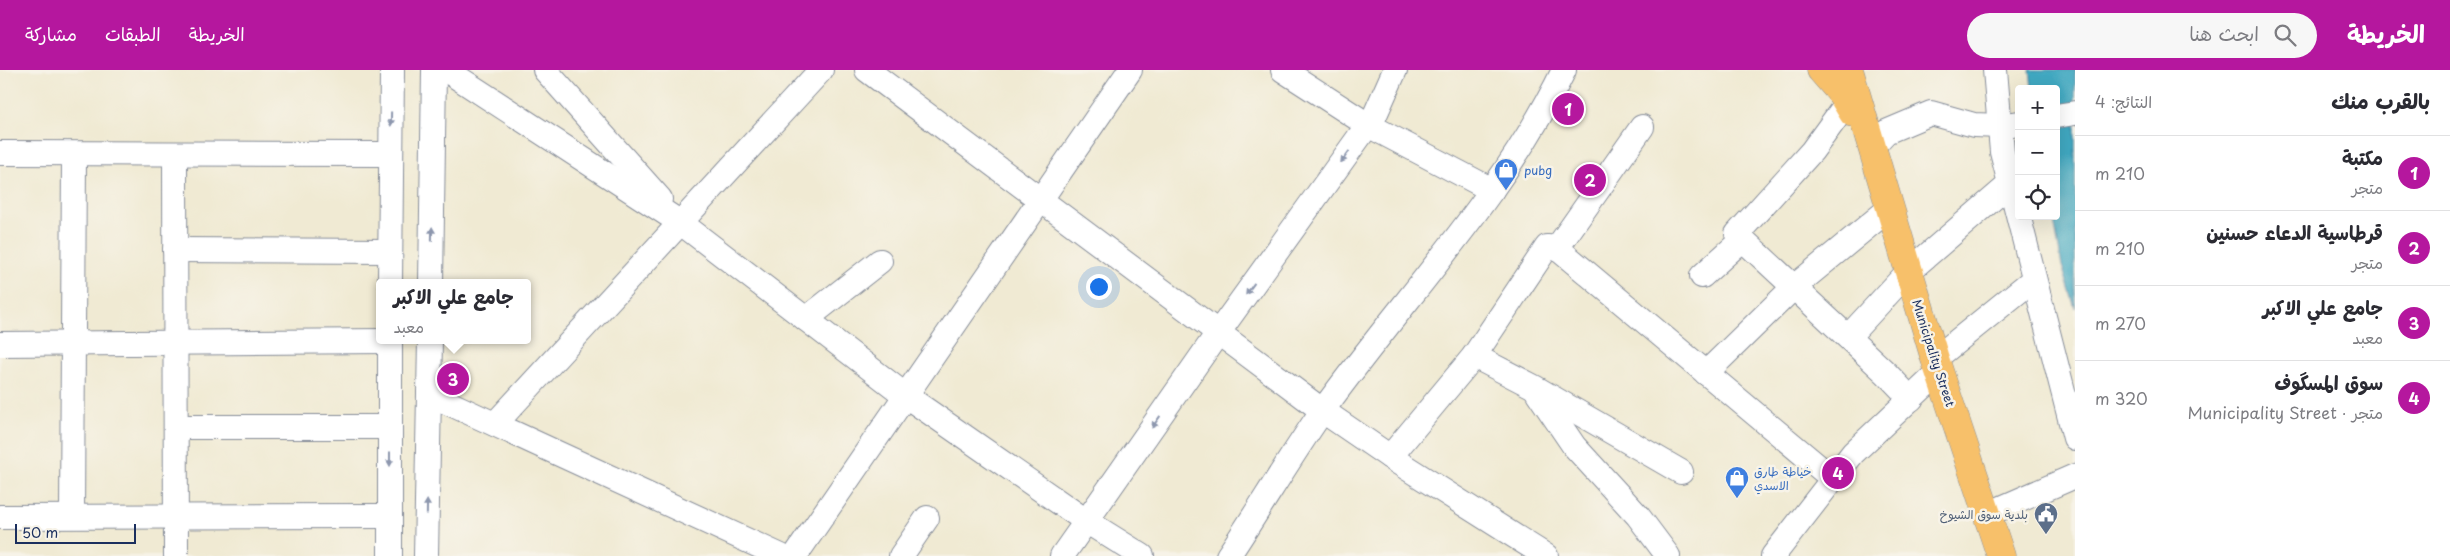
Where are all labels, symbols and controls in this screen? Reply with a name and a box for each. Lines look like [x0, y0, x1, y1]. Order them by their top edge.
search box [1967, 13, 2317, 58]
text: الخريطة [2347, 15, 2425, 51]
text: ابحث هنا [2189, 19, 2259, 47]
text: مشاركة [25, 20, 77, 47]
text: الطبقات [105, 20, 161, 47]
text: الخريطة [189, 20, 245, 47]
icon: search [2271, 21, 2299, 49]
text: بالقرب منك [2331, 84, 2430, 116]
map controls [2015, 85, 2060, 220]
button: + [2015, 85, 2060, 130]
text: النتائج: 4 [2095, 89, 2152, 113]
pin: 1 [1552, 90, 1584, 128]
one-way arrow [387, 111, 395, 127]
button: − [2015, 130, 2060, 175]
text: مكتبة [2342, 143, 2383, 171]
one-way arrow [1340, 150, 1350, 164]
shop icon: pubg [1493, 157, 1519, 191]
place label: pubg [1524, 161, 1552, 179]
pin: 2 [1574, 161, 1606, 199]
text: 210 m [2095, 161, 2145, 185]
text: 1 [2410, 161, 2418, 185]
button: locate [2015, 175, 2060, 220]
text: متجر [2352, 175, 2383, 199]
text: قرطاسية الدعاء حسنين [2206, 218, 2383, 246]
one-way arrow [428, 226, 436, 242]
text: 210 m [2095, 236, 2145, 260]
text: 2 [2408, 236, 2420, 260]
text: متجر [2352, 250, 2383, 274]
your location [1086, 274, 1112, 300]
popup [376, 279, 531, 344]
text: جامع علي الاكبر [393, 282, 514, 310]
one-way arrow [1245, 282, 1255, 296]
text: جامع علي الاكبر [2263, 293, 2383, 321]
street label: Municipality Street [1908, 297, 1960, 409]
text: 270 m [2095, 311, 2146, 335]
text: 3 [2409, 311, 2419, 335]
text: معبد [393, 314, 424, 338]
text: معبد [2352, 325, 2383, 349]
pin: 3 [437, 360, 469, 398]
text: سوق المسگوف [2274, 368, 2383, 396]
text: 320 m [2095, 386, 2148, 410]
text: 4 [2409, 386, 2419, 410]
text: متجر · Municipality Street [2188, 400, 2383, 424]
one-way arrow [1151, 415, 1161, 428]
one-way arrow [386, 451, 394, 467]
pin: 4 [1822, 454, 1854, 492]
place label: خياطة طارق الاسدي [1754, 462, 1812, 495]
shop icon: خياطة طارق الاسدي [1724, 465, 1750, 499]
one-way arrow [423, 499, 431, 515]
public building icon: بلدية سوق الشيوخ [2033, 501, 2059, 535]
place label: بلدية سوق الشيوخ [1940, 505, 2028, 524]
scale bar [15, 521, 136, 544]
text: 50 m [22, 522, 58, 543]

